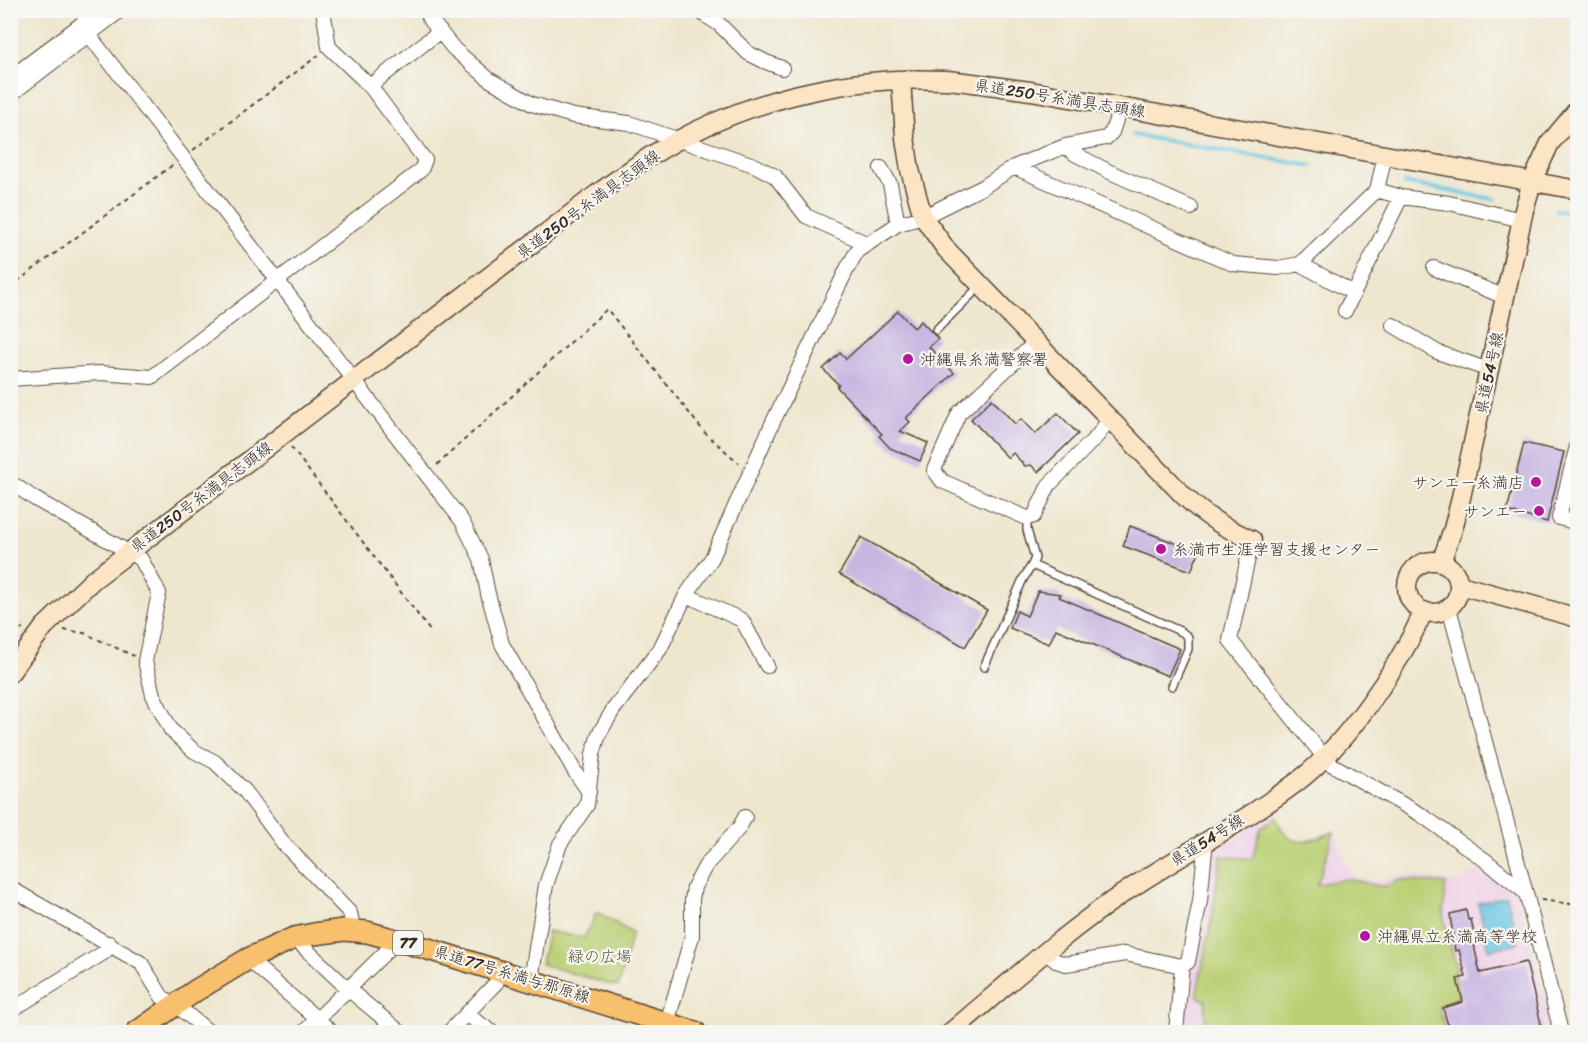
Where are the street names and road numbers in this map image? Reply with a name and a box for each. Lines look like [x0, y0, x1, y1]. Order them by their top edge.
street label: 県道250号糸満具志頭線 [972, 70, 1148, 126]
street label: 県道250号糸満具志頭線 [509, 141, 667, 267]
street label: 県道54号線 [1466, 329, 1512, 417]
street label: 県道250号糸満具志頭線 [123, 433, 279, 561]
street label: 県道54号線 [1164, 806, 1250, 874]
road number: 77 [393, 931, 423, 955]
street label: 県道77号糸満与那原線 [430, 936, 594, 1012]

